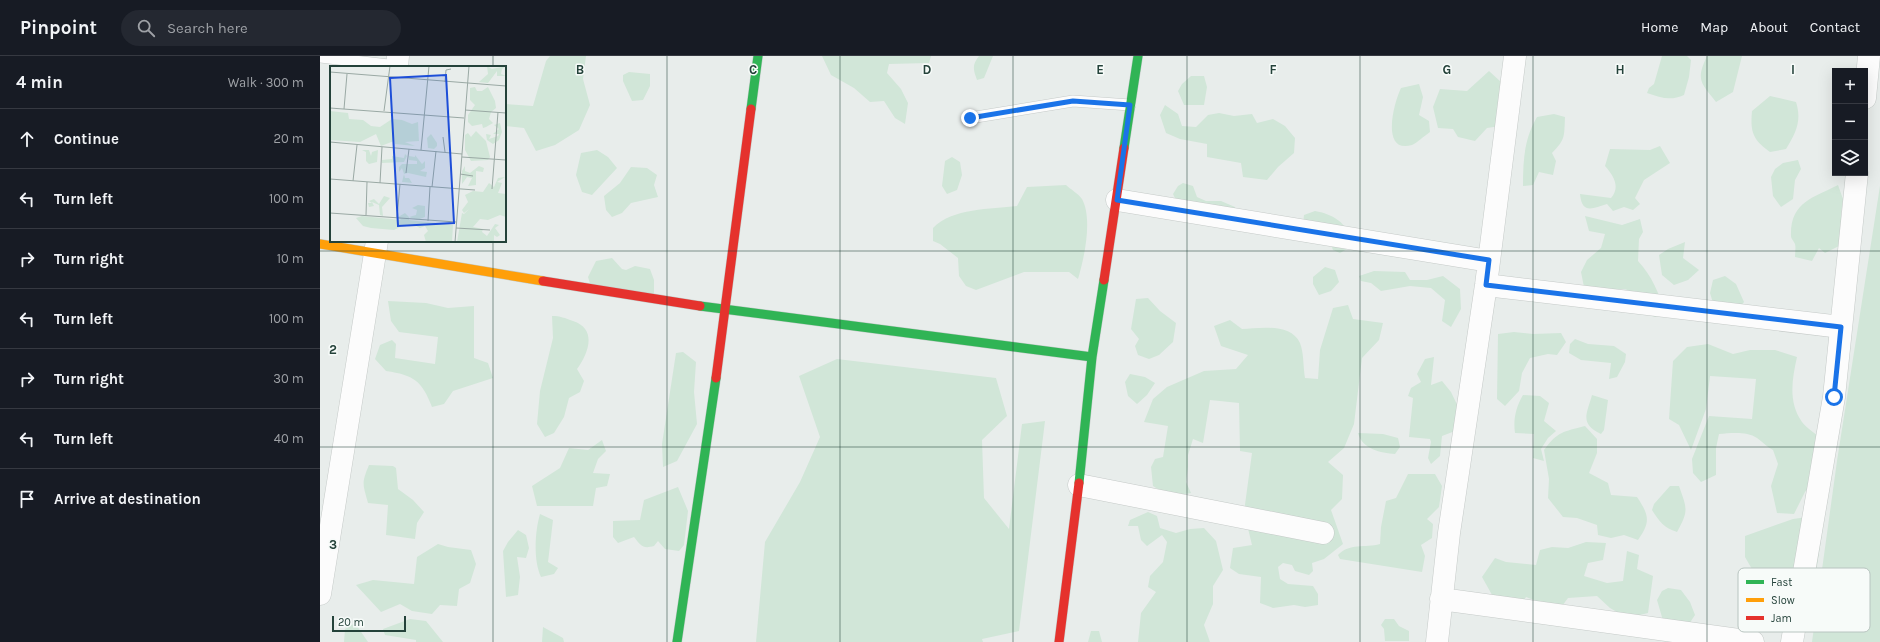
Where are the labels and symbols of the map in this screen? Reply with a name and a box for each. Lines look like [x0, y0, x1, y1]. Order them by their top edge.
text: B [576, 62, 584, 77]
text: C [749, 62, 757, 77]
text: D [923, 62, 932, 77]
text: E [1096, 62, 1104, 77]
text: F [1269, 62, 1277, 77]
text: G [1443, 62, 1451, 77]
text: H [1615, 62, 1625, 77]
text: I [1791, 62, 1795, 77]
inset map [330, 66, 506, 242]
route end [961, 109, 979, 127]
text: 2 [329, 342, 337, 357]
route start [1825, 388, 1843, 406]
text: 3 [329, 537, 337, 552]
legend [1738, 568, 1870, 632]
text: Fast [1771, 576, 1792, 589]
text: Slow [1771, 594, 1795, 607]
text: Jam [1771, 612, 1792, 625]
scale bar [332, 614, 406, 633]

